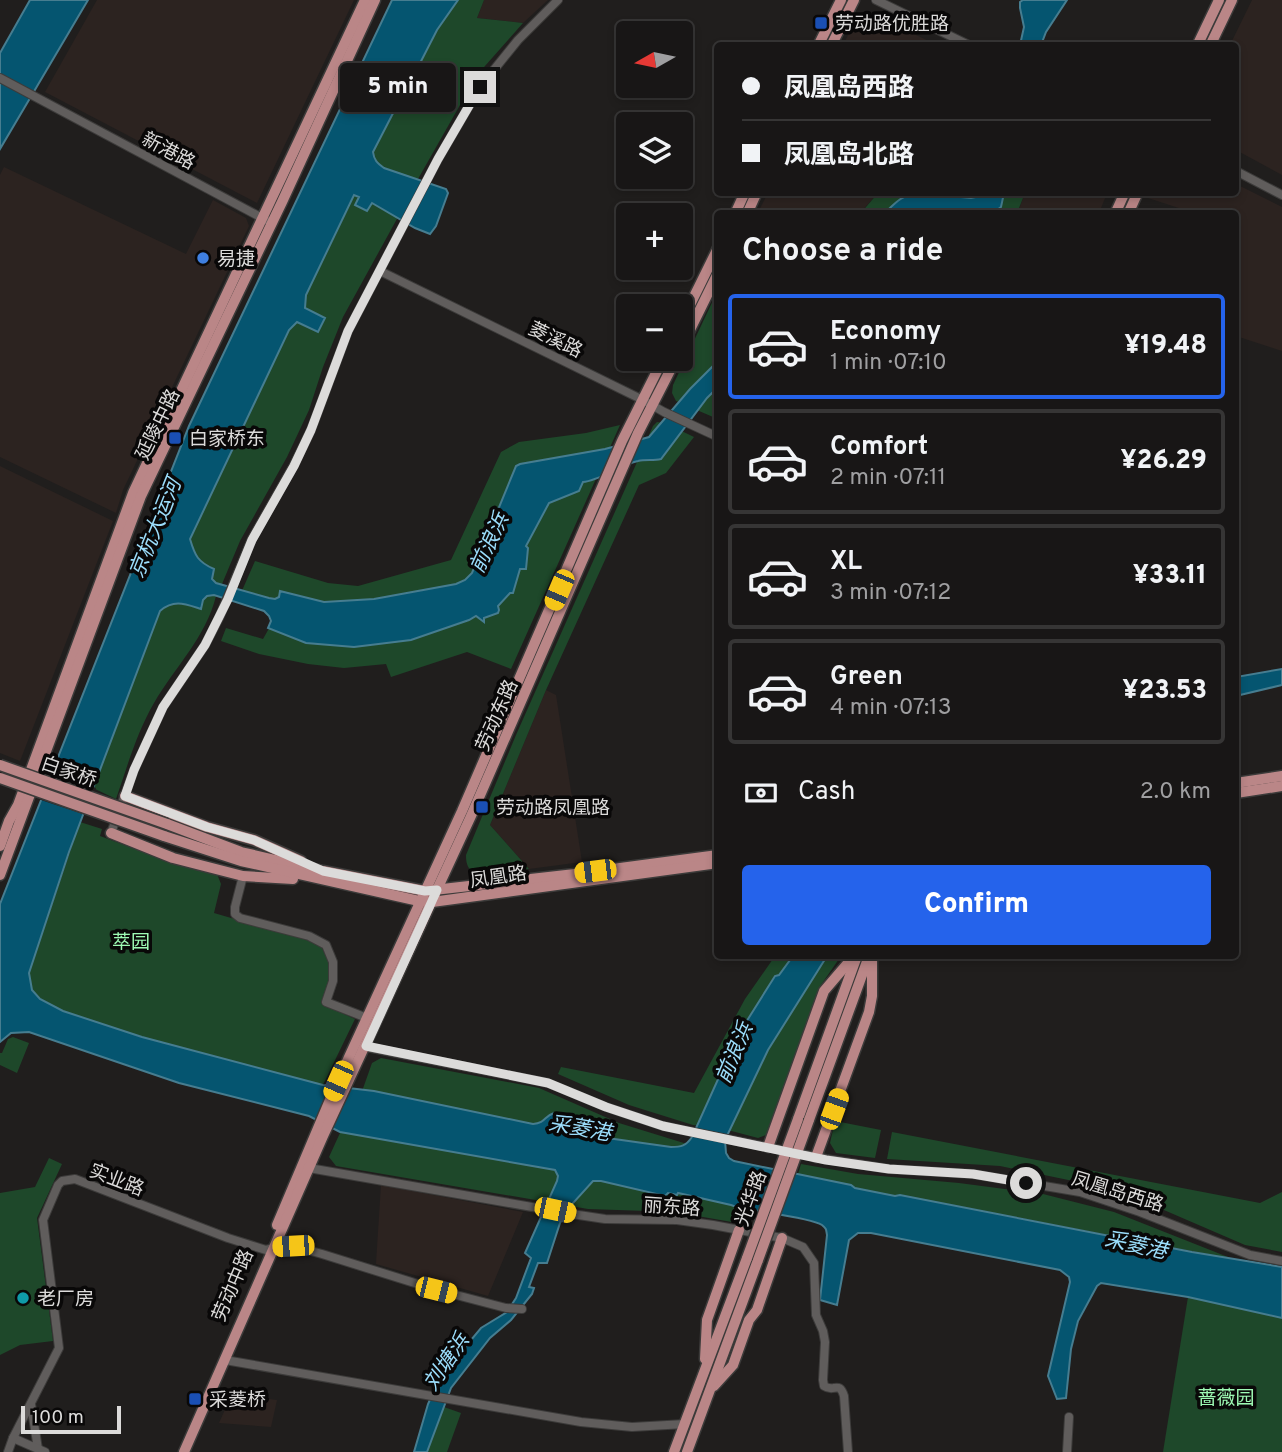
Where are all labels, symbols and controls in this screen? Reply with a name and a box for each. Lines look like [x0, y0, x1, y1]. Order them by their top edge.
place label: 劳动路优胜路 [835, 13, 949, 37]
marker: 劳动路优胜路 [813, 15, 829, 31]
north arrow [616, 21, 693, 98]
map controls [616, 21, 693, 371]
callout: 5 min [340, 62, 456, 112]
route end [464, 71, 496, 103]
text: 5 min [368, 73, 428, 102]
text: 凤凰岛西路 [784, 73, 914, 106]
button: layers [616, 112, 693, 189]
street label: 新港路 [137, 128, 199, 176]
text: 凤凰岛北路 [784, 140, 914, 173]
button: + [616, 203, 693, 280]
text: Choose a ride [742, 232, 943, 272]
place label: 易捷 [217, 248, 255, 272]
marker: 易捷 [195, 250, 211, 266]
button: − [616, 294, 693, 371]
icon: car [746, 315, 809, 378]
text: Economy [830, 316, 941, 349]
street label: 菱溪路 [524, 318, 586, 364]
text: ¥19.48 [1124, 330, 1207, 363]
text: 1 min · 07:10 [830, 349, 947, 378]
street label: 延陵中路 [131, 385, 186, 464]
place label: 白家桥东 [189, 428, 265, 452]
marker: 白家桥东 [167, 430, 183, 446]
icon: car [746, 430, 809, 493]
text: Comfort [830, 431, 928, 464]
text: ¥26.29 [1120, 445, 1207, 478]
text: 2 min · 07:11 [830, 464, 946, 493]
water label: 京杭大运河 [124, 471, 190, 582]
water label: 前浪浜 [465, 508, 517, 578]
icon: car [746, 545, 809, 608]
text: XL [830, 546, 862, 579]
text: ¥33.11 [1133, 560, 1207, 593]
car [542, 567, 577, 613]
text: 3 min · 07:12 [830, 579, 951, 608]
icon: car [746, 660, 809, 723]
text: Green [830, 661, 903, 694]
text: ¥23.53 [1122, 675, 1207, 708]
street label: 劳动东路 [471, 676, 524, 755]
text: 4 min · 07:13 [830, 694, 952, 723]
street label: 白家桥 [37, 752, 99, 794]
icon: cash [742, 774, 780, 812]
text: Cash [798, 776, 855, 809]
text: 2.0 km [1140, 778, 1211, 807]
place label: 劳动路凤凰路 [496, 797, 610, 821]
marker: 劳动路凤凰路 [474, 799, 490, 815]
car [573, 858, 618, 884]
street label: 凤凰路 [468, 862, 528, 894]
button: Confirm [742, 865, 1211, 945]
park label: 萃园 [112, 931, 150, 955]
water label: 前浪浜 [711, 1017, 761, 1088]
car [320, 1058, 357, 1104]
car [817, 1086, 852, 1132]
water label: 采菱港 [546, 1111, 616, 1149]
street label: 实业路 [85, 1159, 147, 1202]
route start [1010, 1167, 1042, 1199]
street label: 光华路 [731, 1168, 773, 1230]
street label: 凤凰岛西路 [1068, 1168, 1166, 1218]
street label: 丽东路 [643, 1194, 701, 1222]
car [533, 1195, 578, 1225]
water label: 采菱港 [1102, 1227, 1172, 1267]
car [272, 1234, 315, 1258]
street label: 劳动中路 [208, 1246, 260, 1325]
car [414, 1275, 459, 1305]
place label: 老厂房 [37, 1288, 94, 1312]
marker: 老厂房 [15, 1290, 31, 1306]
water label: 刘塘浜 [418, 1328, 477, 1397]
park label: 蔷薇园 [1197, 1387, 1255, 1411]
place label: 采菱桥 [209, 1389, 266, 1413]
marker: 采菱桥 [187, 1391, 203, 1407]
scale bar [21, 1403, 121, 1435]
text: 100 m [32, 1406, 84, 1430]

